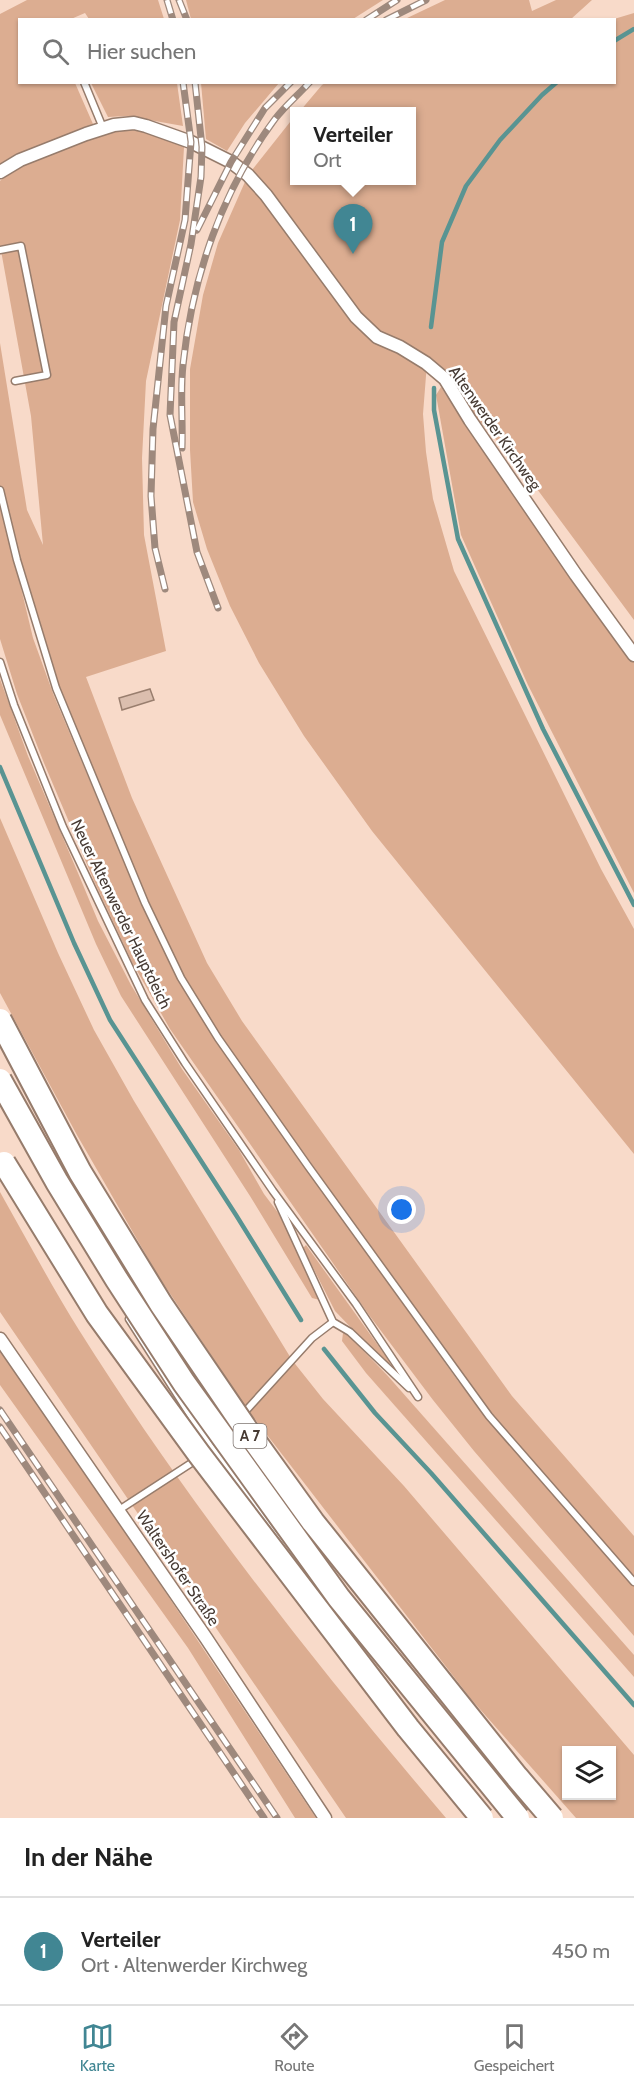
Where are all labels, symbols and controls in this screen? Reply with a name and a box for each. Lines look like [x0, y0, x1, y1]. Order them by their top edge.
search box [18, 18, 616, 84]
icon: search [39, 35, 72, 68]
text: Hier suchen [87, 38, 196, 65]
popup [290, 107, 416, 185]
text: Verteiler [313, 121, 393, 148]
text: Ort [313, 148, 342, 172]
pin: 1 [334, 204, 372, 254]
street label: Altenwerder Kirchweg [445, 362, 546, 495]
street label: Neuer Altenwerder Hauptdeich [67, 816, 175, 1012]
your location [387, 1195, 416, 1224]
road number: A 7 [234, 1424, 266, 1448]
street label: Waltershofer Straße [132, 1507, 224, 1629]
map controls [562, 1746, 616, 1800]
button: layers [562, 1746, 616, 1800]
text: In der Nähe [24, 1841, 153, 1873]
text: Verteiler [81, 1926, 161, 1953]
text: 1 [40, 1939, 47, 1963]
text: 450 m [552, 1939, 610, 1963]
text: Ort · Altenwerder Kirchweg [81, 1953, 307, 1977]
tab: Karte [80, 2020, 115, 2075]
tab: Route [274, 2020, 314, 2075]
tab: Gespeichert [474, 2020, 554, 2075]

